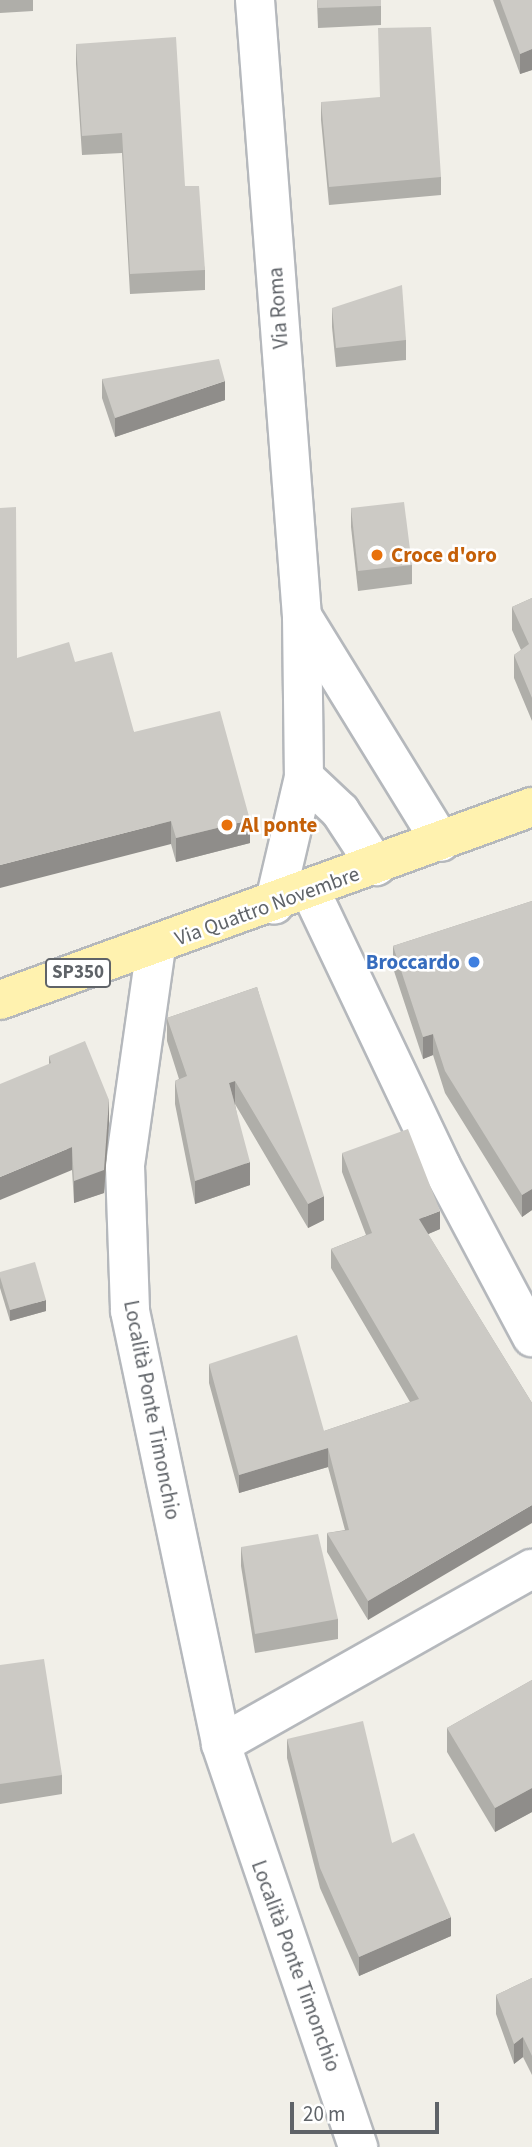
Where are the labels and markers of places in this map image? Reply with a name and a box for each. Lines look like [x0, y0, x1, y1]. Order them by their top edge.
place label: Croce d'oro [391, 542, 497, 568]
marker: Croce d'oro [369, 547, 385, 563]
place label: Al ponte [241, 812, 317, 838]
marker: Al ponte [219, 817, 235, 833]
place label: Broccardo [366, 949, 460, 975]
marker: Broccardo [466, 954, 482, 970]

